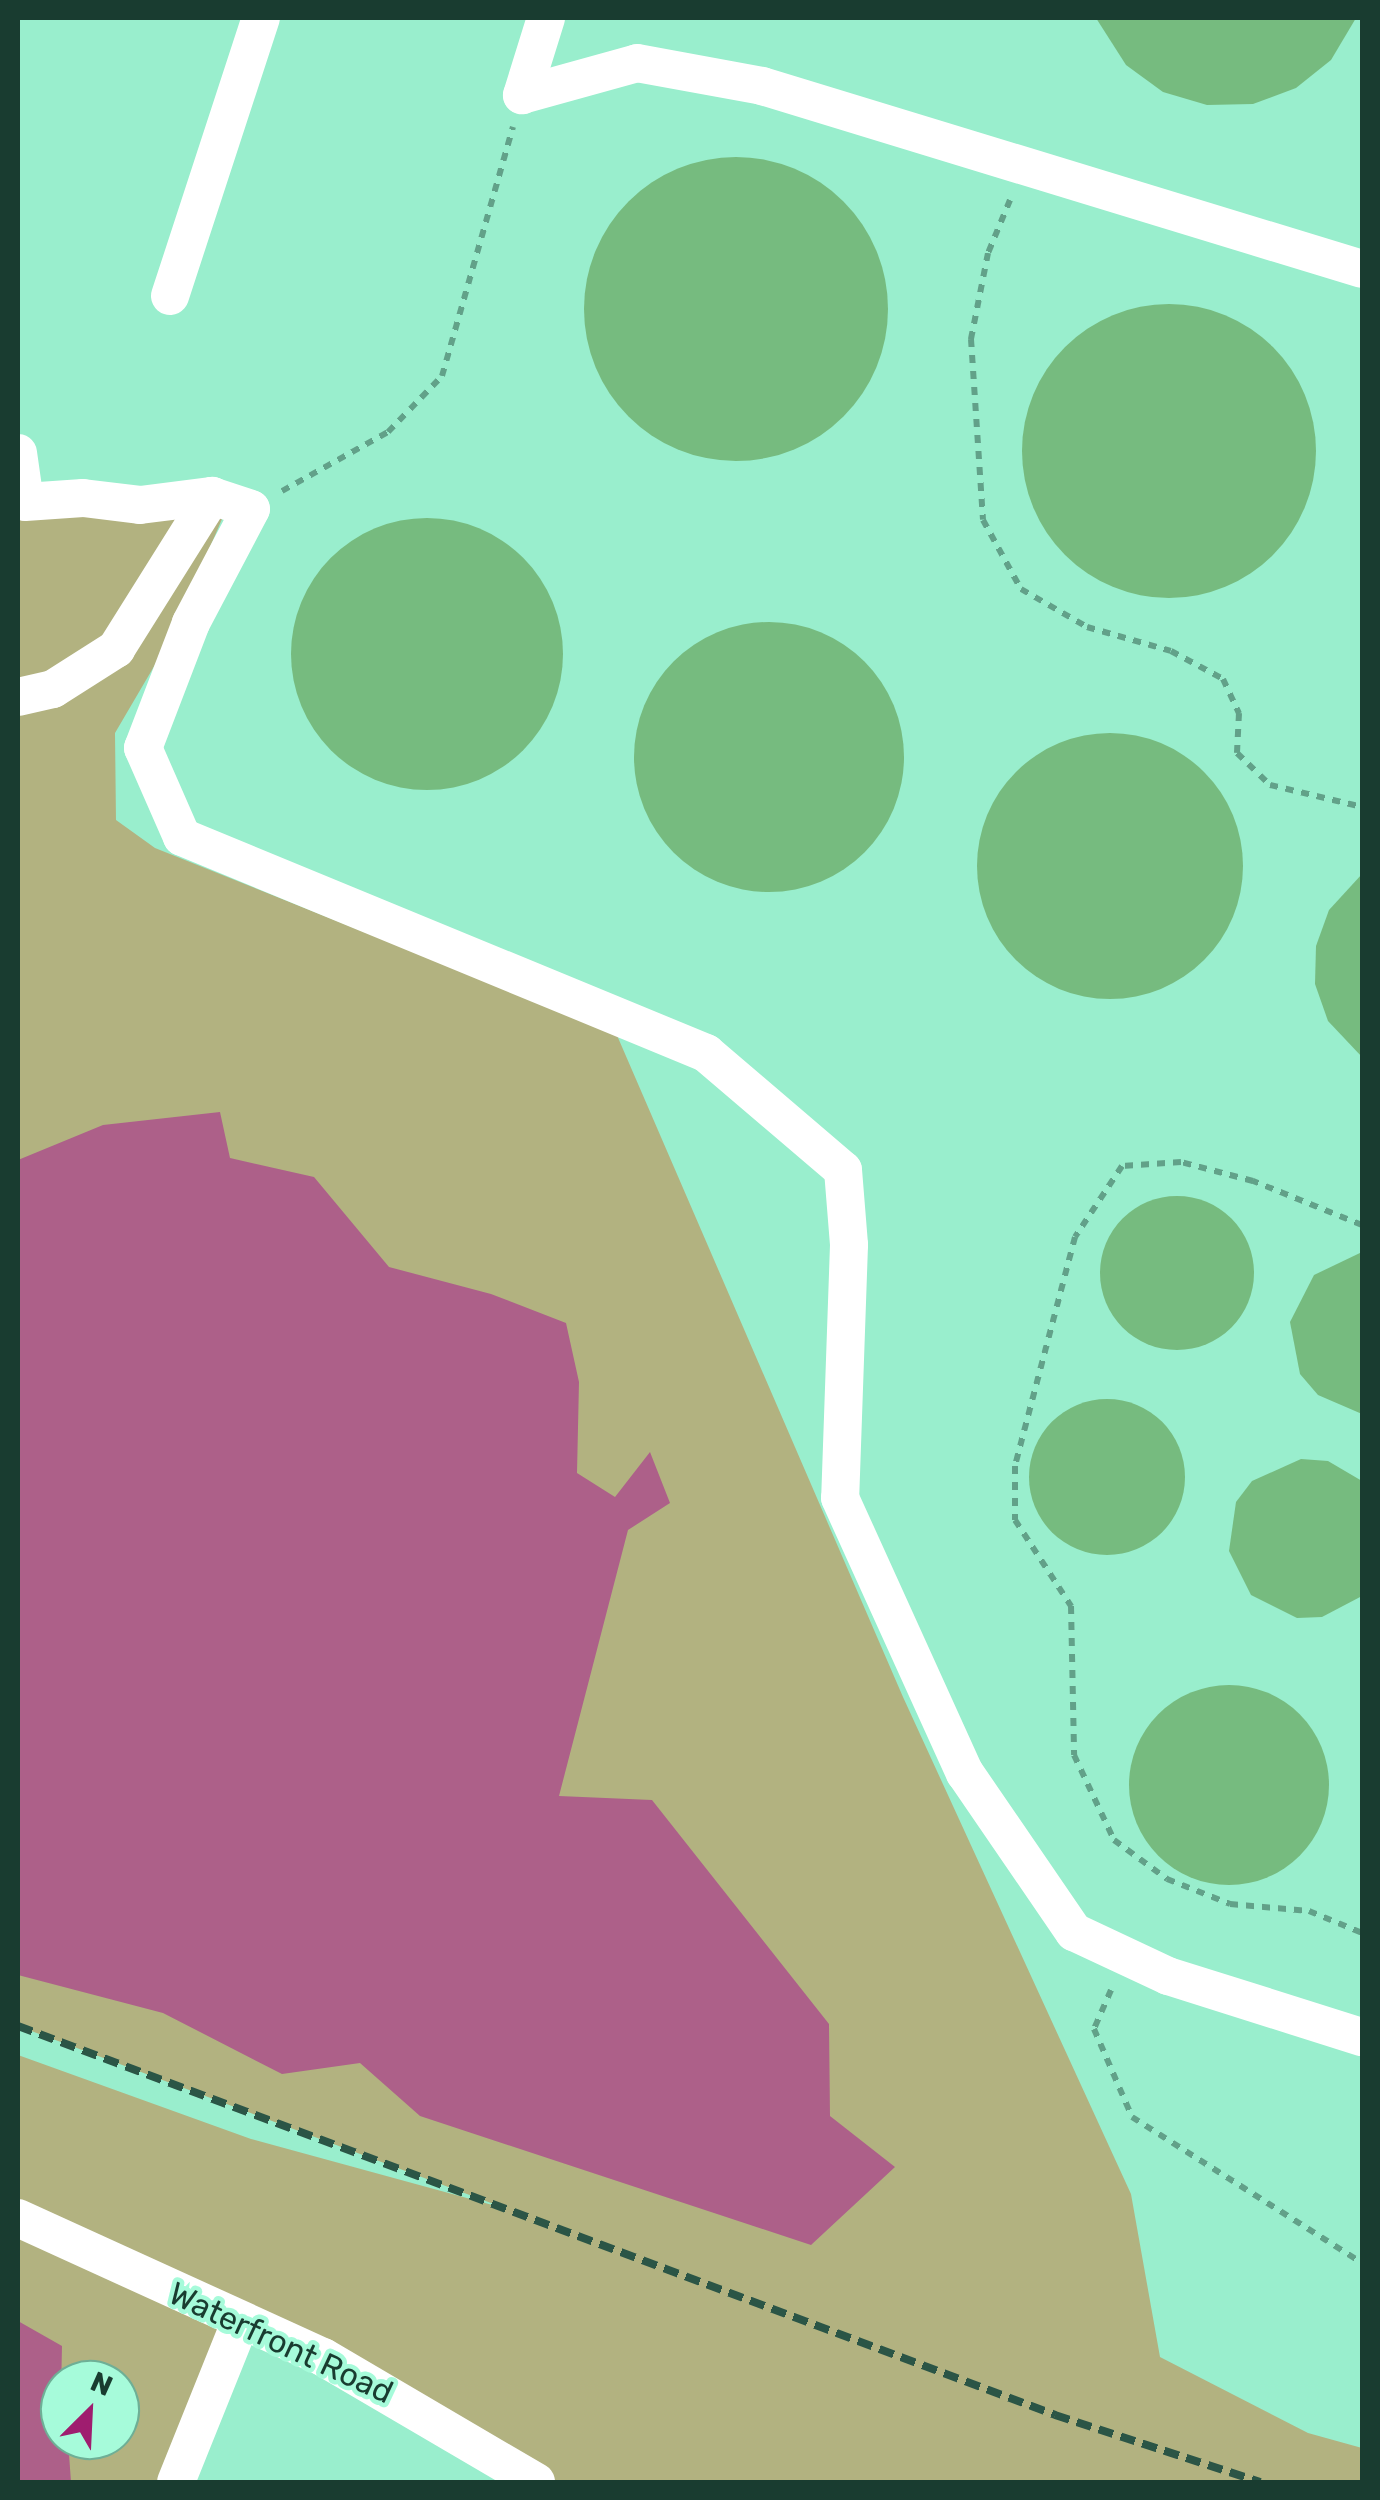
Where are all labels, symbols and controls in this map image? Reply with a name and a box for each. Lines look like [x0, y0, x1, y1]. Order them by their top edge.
street label: Waterfront Road [163, 2274, 399, 2412]
north arrow [40, 2360, 140, 2460]
text: N [86, 2365, 117, 2403]

